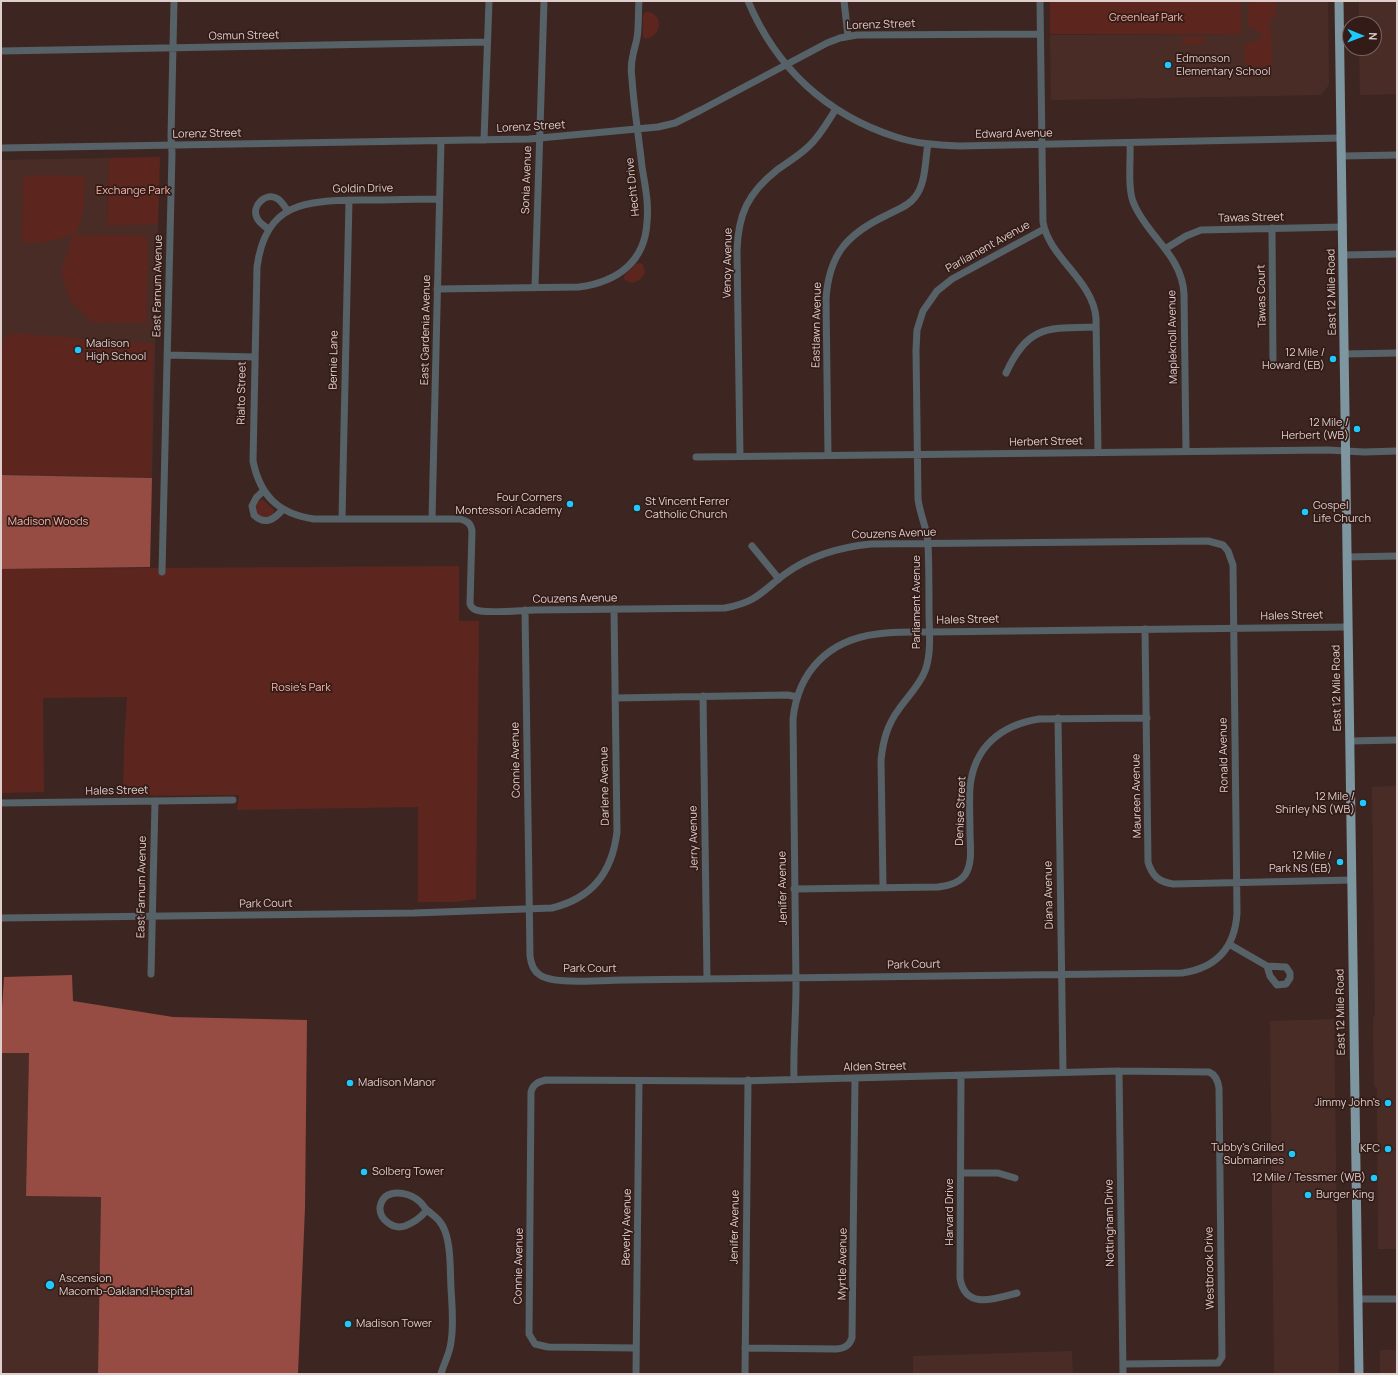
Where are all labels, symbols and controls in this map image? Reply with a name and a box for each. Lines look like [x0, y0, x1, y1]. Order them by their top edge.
park label: Greenleaf Park [1109, 11, 1183, 25]
north arrow [1342, 16, 1382, 56]
street label: Lorenz Street [846, 17, 916, 33]
street label: Osmun Street [209, 29, 279, 43]
text: N [1366, 32, 1381, 40]
place label: Edmonson Elementary School [1176, 52, 1271, 78]
marker: Edmonson Elementary School [1163, 60, 1173, 70]
street label: Lorenz Street [496, 119, 566, 135]
street label: Lorenz Street [172, 127, 242, 141]
street label: Edward Avenue [975, 127, 1053, 141]
street label: Sonia Avenue [519, 146, 535, 214]
street label: Hecht Drive [623, 157, 643, 217]
street label: Goldin Drive [333, 182, 393, 196]
park label: Exchange Park [96, 184, 170, 198]
street label: Tawas Street [1218, 211, 1284, 225]
street label: Parliament Avenue [944, 218, 1032, 276]
street label: Venoy Avenue [721, 228, 735, 298]
street label: East Farnum Avenue [151, 235, 165, 337]
street label: East 12 Mile Road [1325, 249, 1339, 335]
street label: Tawas Court [1255, 264, 1269, 328]
street label: East Gardenia Avenue [418, 275, 434, 385]
street label: Eastlawn Avenue [810, 282, 824, 368]
street label: Mapleknoll Avenue [1166, 290, 1180, 384]
street label: Bernie Lane [327, 330, 341, 390]
place label: Madison High School [86, 337, 146, 363]
marker: Madison High School [73, 345, 83, 355]
place label: 12 Mile / Howard (EB) [1262, 346, 1325, 372]
marker: 12 Mile / Howard (EB) [1328, 354, 1338, 364]
street label: Rialto Street [235, 361, 249, 425]
place label: 12 Mile / Herbert (WB) [1281, 416, 1349, 442]
marker: 12 Mile / Herbert (WB) [1352, 424, 1362, 434]
street label: Herbert Street [1009, 435, 1083, 449]
place label: Four Corners Montessori Academy [455, 491, 562, 517]
place label: St Vincent Ferrer Catholic Church [645, 495, 729, 521]
marker: Four Corners Montessori Academy [565, 499, 575, 509]
place label: Gospel Life Church [1313, 499, 1371, 525]
marker: St Vincent Ferrer Catholic Church [632, 503, 642, 513]
marker: Gospel Life Church [1300, 507, 1310, 517]
park label: Madison Woods [8, 515, 88, 529]
street label: Couzens Avenue [851, 526, 937, 542]
street label: Parliament Avenue [910, 555, 924, 649]
street label: Couzens Avenue [533, 592, 617, 606]
street label: Hales Street [1260, 609, 1324, 623]
street label: Hales Street [936, 613, 1000, 627]
street label: East 12 Mile Road [1330, 645, 1344, 731]
park label: Rosie's Park [271, 681, 331, 695]
street label: Ronald Avenue [1217, 717, 1231, 793]
street label: Connie Avenue [509, 722, 523, 798]
street label: Darlene Avenue [598, 746, 612, 826]
street label: Maureen Avenue [1130, 753, 1144, 839]
street label: Denise Street [953, 776, 969, 846]
street label: Hales Street [85, 784, 149, 798]
place label: 12 Mile / Shirley NS (WB) [1275, 790, 1355, 816]
marker: 12 Mile / Shirley NS (WB) [1358, 798, 1368, 808]
street label: Jerry Avenue [687, 805, 701, 871]
street label: East Farnum Avenue [135, 836, 149, 938]
place label: 12 Mile / Park NS (EB) [1269, 849, 1332, 875]
street label: Jenifer Avenue [776, 851, 790, 925]
marker: 12 Mile / Park NS (EB) [1335, 857, 1345, 867]
street label: Diana Avenue [1042, 861, 1056, 929]
street label: Park Court [239, 897, 293, 911]
street label: Park Court [887, 958, 941, 972]
street label: Park Court [563, 962, 617, 976]
street label: East 12 Mile Road [1334, 969, 1348, 1055]
street label: Alden Street [843, 1060, 907, 1074]
place label: Madison Manor [358, 1076, 436, 1090]
marker: Madison Manor [345, 1078, 355, 1088]
place label: Jimmy John's [1314, 1096, 1380, 1110]
marker: Jimmy John's [1383, 1098, 1393, 1108]
place label: Tubby's Grilled Submarines [1211, 1141, 1284, 1167]
place label: KFC [1360, 1142, 1380, 1156]
marker: KFC [1383, 1144, 1393, 1154]
marker: Tubby's Grilled Submarines [1287, 1149, 1297, 1159]
place label: Solberg Tower [372, 1165, 444, 1179]
marker: Solberg Tower [359, 1167, 369, 1177]
place label: 12 Mile / Tessmer (WB) [1252, 1171, 1366, 1185]
marker: 12 Mile / Tessmer (WB) [1369, 1173, 1379, 1183]
street label: Harvard Drive [943, 1178, 957, 1246]
street label: Nottingham Drive [1103, 1179, 1117, 1267]
street label: Beverly Avenue [620, 1188, 634, 1266]
place label: Burger King [1316, 1188, 1374, 1202]
street label: Jenifer Avenue [728, 1190, 742, 1264]
marker: Burger King [1303, 1190, 1313, 1200]
street label: Westbrook Drive [1203, 1226, 1217, 1310]
street label: Connie Avenue [512, 1228, 526, 1304]
street label: Myrtle Avenue [836, 1228, 850, 1300]
place label: Ascension Macomb-Oakland Hospital [59, 1272, 193, 1298]
marker: Ascension Macomb-Oakland Hospital [44, 1279, 56, 1291]
place label: Madison Tower [356, 1317, 432, 1331]
marker: Madison Tower [343, 1319, 353, 1329]

